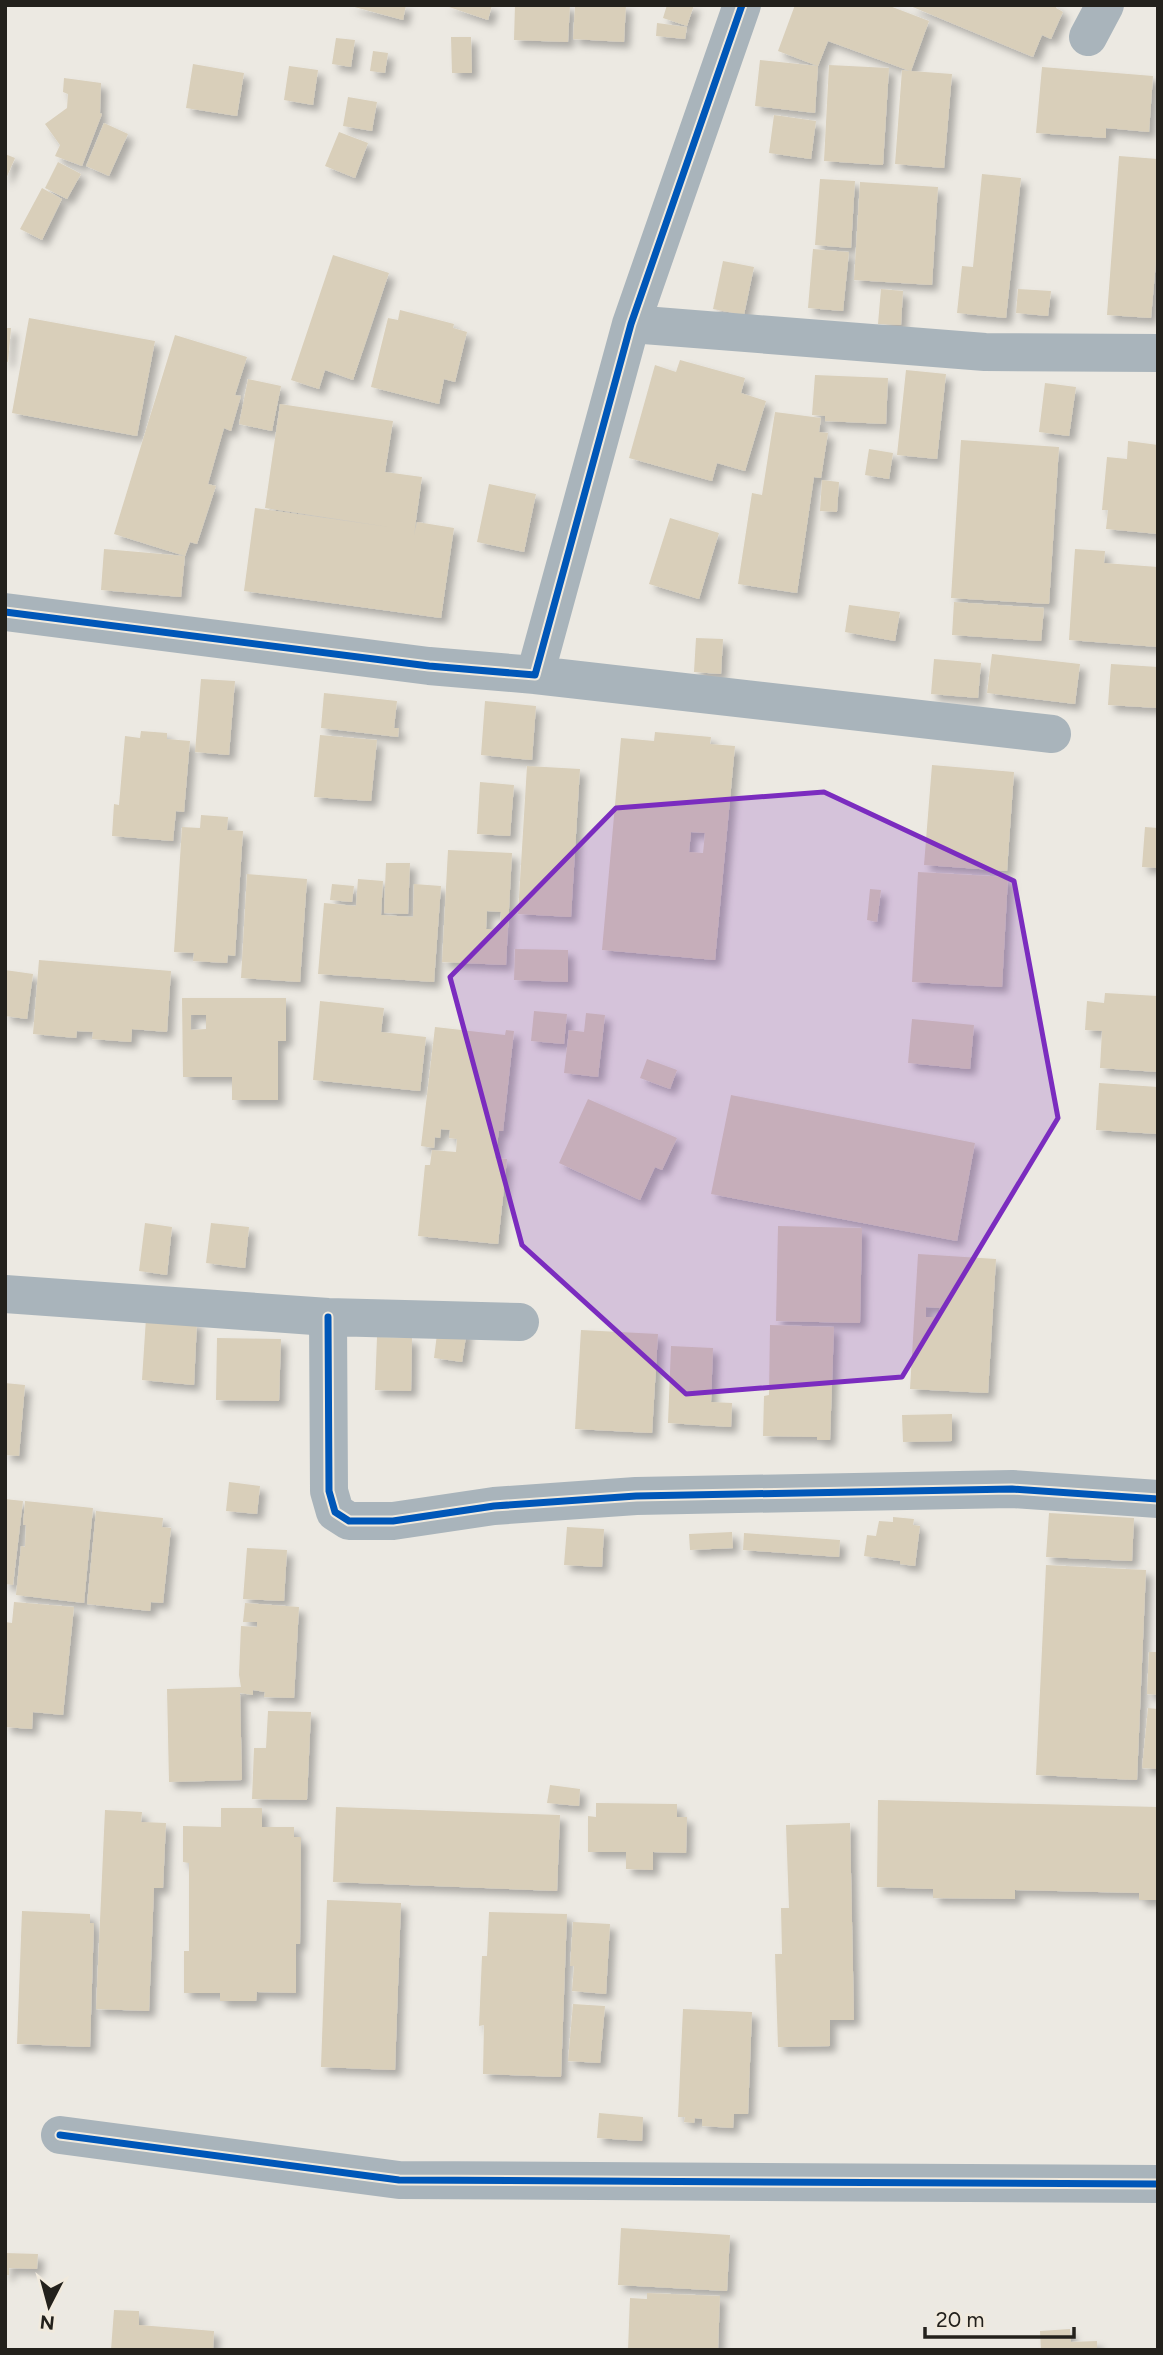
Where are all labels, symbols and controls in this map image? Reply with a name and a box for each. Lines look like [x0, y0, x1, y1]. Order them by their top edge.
north arrow [14, 2271, 84, 2341]
scale bar [925, 2296, 1074, 2340]
text: 20 m [936, 2307, 984, 2332]
text: N [39, 2310, 56, 2335]

